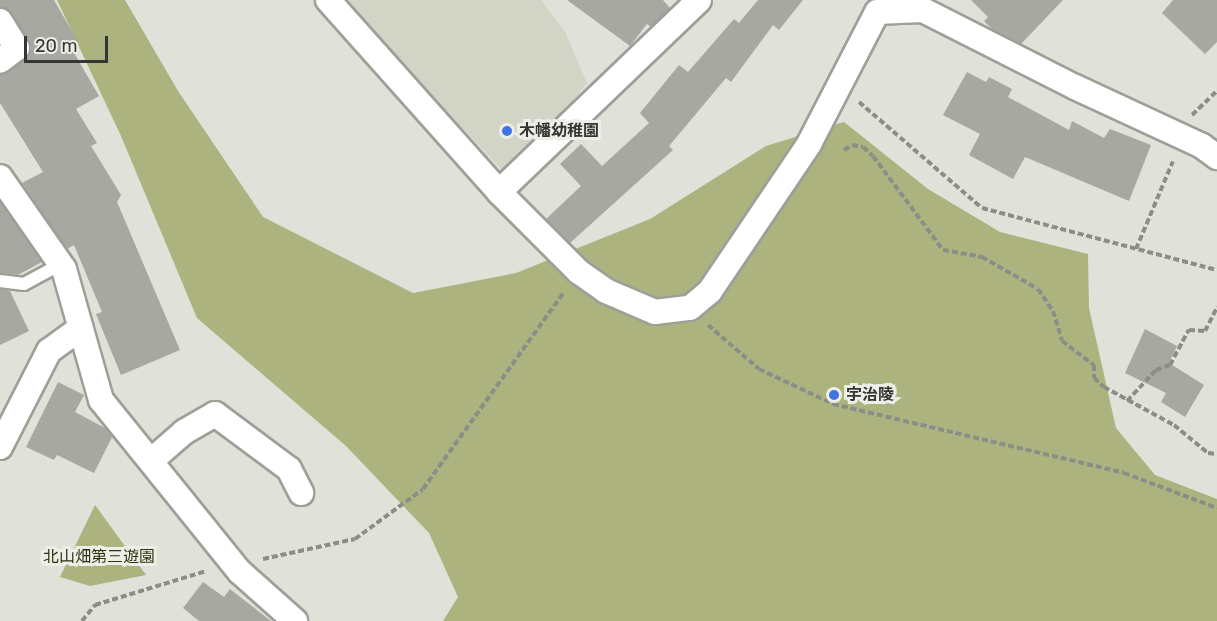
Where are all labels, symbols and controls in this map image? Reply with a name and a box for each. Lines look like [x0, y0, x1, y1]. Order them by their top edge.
scale bar [27, 24, 111, 62]
text: 20 m [35, 35, 77, 57]
place label: 木幡幼稚園 [519, 121, 599, 141]
marker: 木幡幼稚園 [500, 124, 514, 138]
place label: 宇治陵 [846, 385, 894, 405]
marker: 宇治陵 [827, 388, 841, 402]
park label: 北山畑第三遊園 [43, 547, 155, 567]

